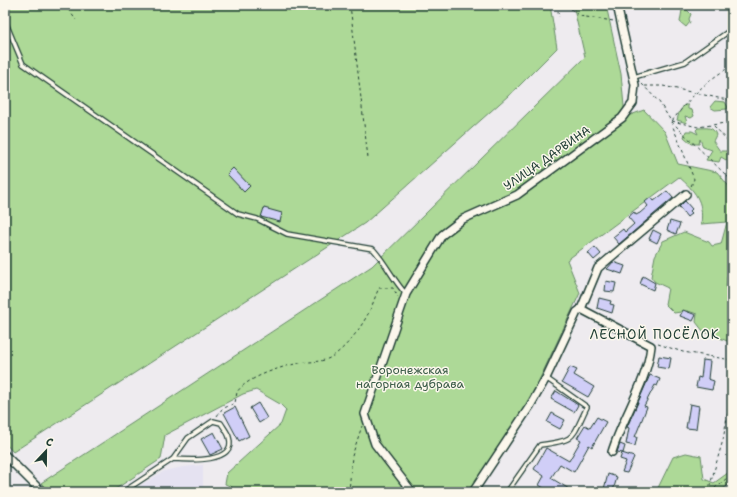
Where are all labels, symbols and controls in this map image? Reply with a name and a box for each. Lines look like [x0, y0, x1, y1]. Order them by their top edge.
street label: УЛИЦА ДАРВИНА [500, 122, 594, 194]
district label: ЛЕСНОЙ ПОСЁЛОК [590, 325, 720, 343]
park label: Воронежская нагорная дубрава [356, 362, 465, 392]
north arrow [26, 431, 66, 471]
text: С [44, 434, 56, 451]

